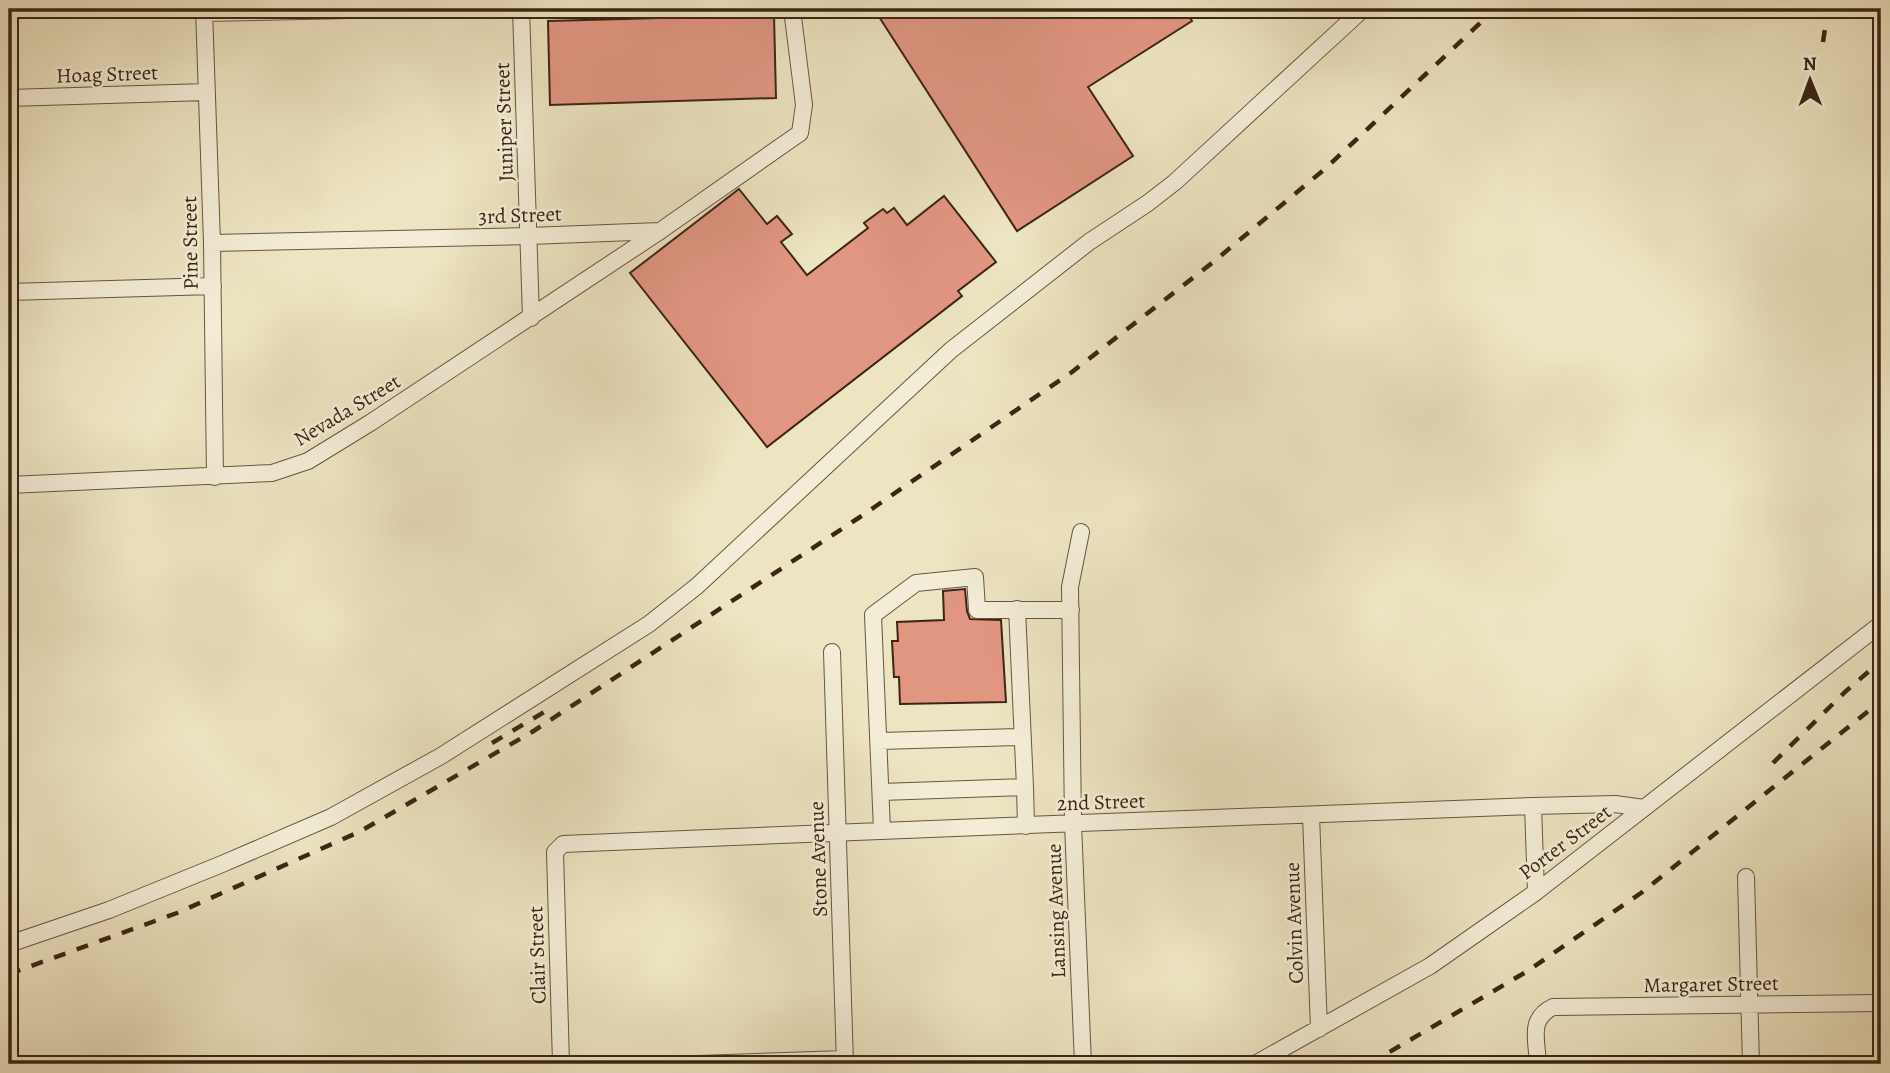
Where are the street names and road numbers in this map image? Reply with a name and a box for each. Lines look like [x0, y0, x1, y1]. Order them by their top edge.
street label: Hoag Street [56, 58, 159, 90]
street label: Juniper Street [488, 62, 520, 182]
street label: Pine Street [175, 196, 205, 290]
street label: 3rd Street [478, 200, 562, 230]
street label: Nevada Street [288, 367, 406, 453]
street label: 2nd Street [1056, 786, 1146, 818]
street label: Porter Street [1513, 798, 1617, 886]
street label: Stone Avenue [802, 800, 834, 918]
street label: Lansing Avenue [1040, 843, 1072, 979]
street label: Colvin Avenue [1278, 862, 1310, 984]
street label: Clair Street [521, 906, 553, 1004]
street label: Margaret Street [1643, 969, 1779, 999]

